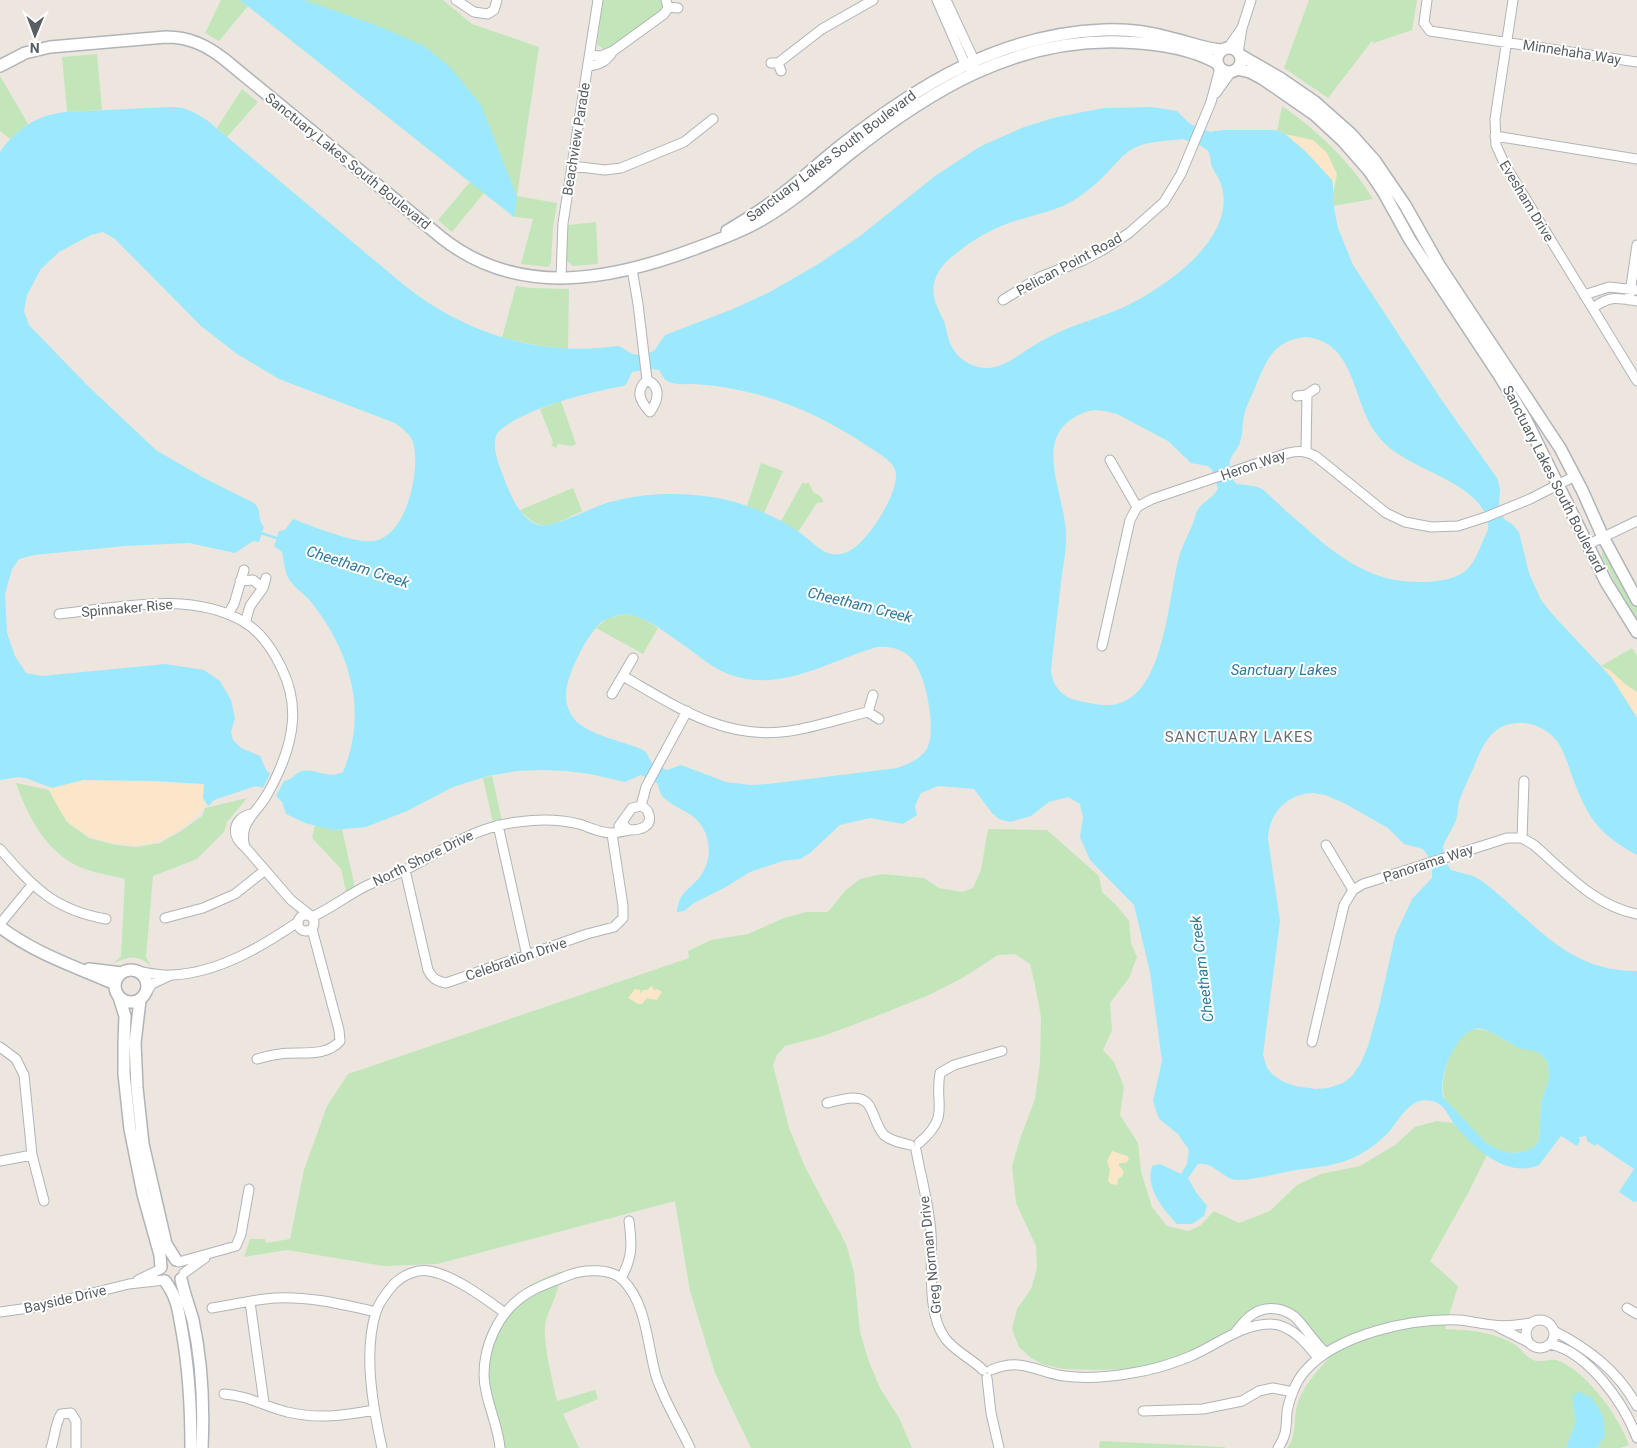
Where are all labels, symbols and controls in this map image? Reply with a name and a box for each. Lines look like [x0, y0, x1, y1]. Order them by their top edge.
north arrow [10, 10, 60, 60]
street label: Minnehaha Way [1522, 36, 1622, 68]
text: N [30, 40, 40, 56]
street label: Beachview Parade [559, 81, 593, 197]
street label: Sanctuary Lakes South Boulevard [743, 87, 919, 225]
street label: Sanctuary Lakes South Boulevard [262, 89, 434, 233]
street label: Evesham Drive [1497, 158, 1557, 244]
street label: Pelican Point Road [1014, 229, 1124, 299]
street label: Sanctuary Lakes South Boulevard [1500, 383, 1608, 575]
street label: Heron Way [1218, 446, 1288, 484]
water label: Cheetham Creek [304, 542, 412, 592]
water label: Cheetham Creek [806, 583, 915, 627]
street label: Spinnaker Rise [81, 596, 173, 620]
water label: Sanctuary Lakes [1231, 661, 1337, 679]
district label: SANCTUARY LAKES [1165, 728, 1313, 746]
street label: North Shore Drive [370, 827, 476, 889]
street label: Panorama Way [1381, 841, 1475, 885]
water label: Cheetham Creek [1186, 914, 1217, 1023]
street label: Celebration Drive [463, 934, 569, 984]
street label: Greg Norman Drive [916, 1195, 944, 1315]
street label: Bayside Drive [22, 1282, 108, 1316]

